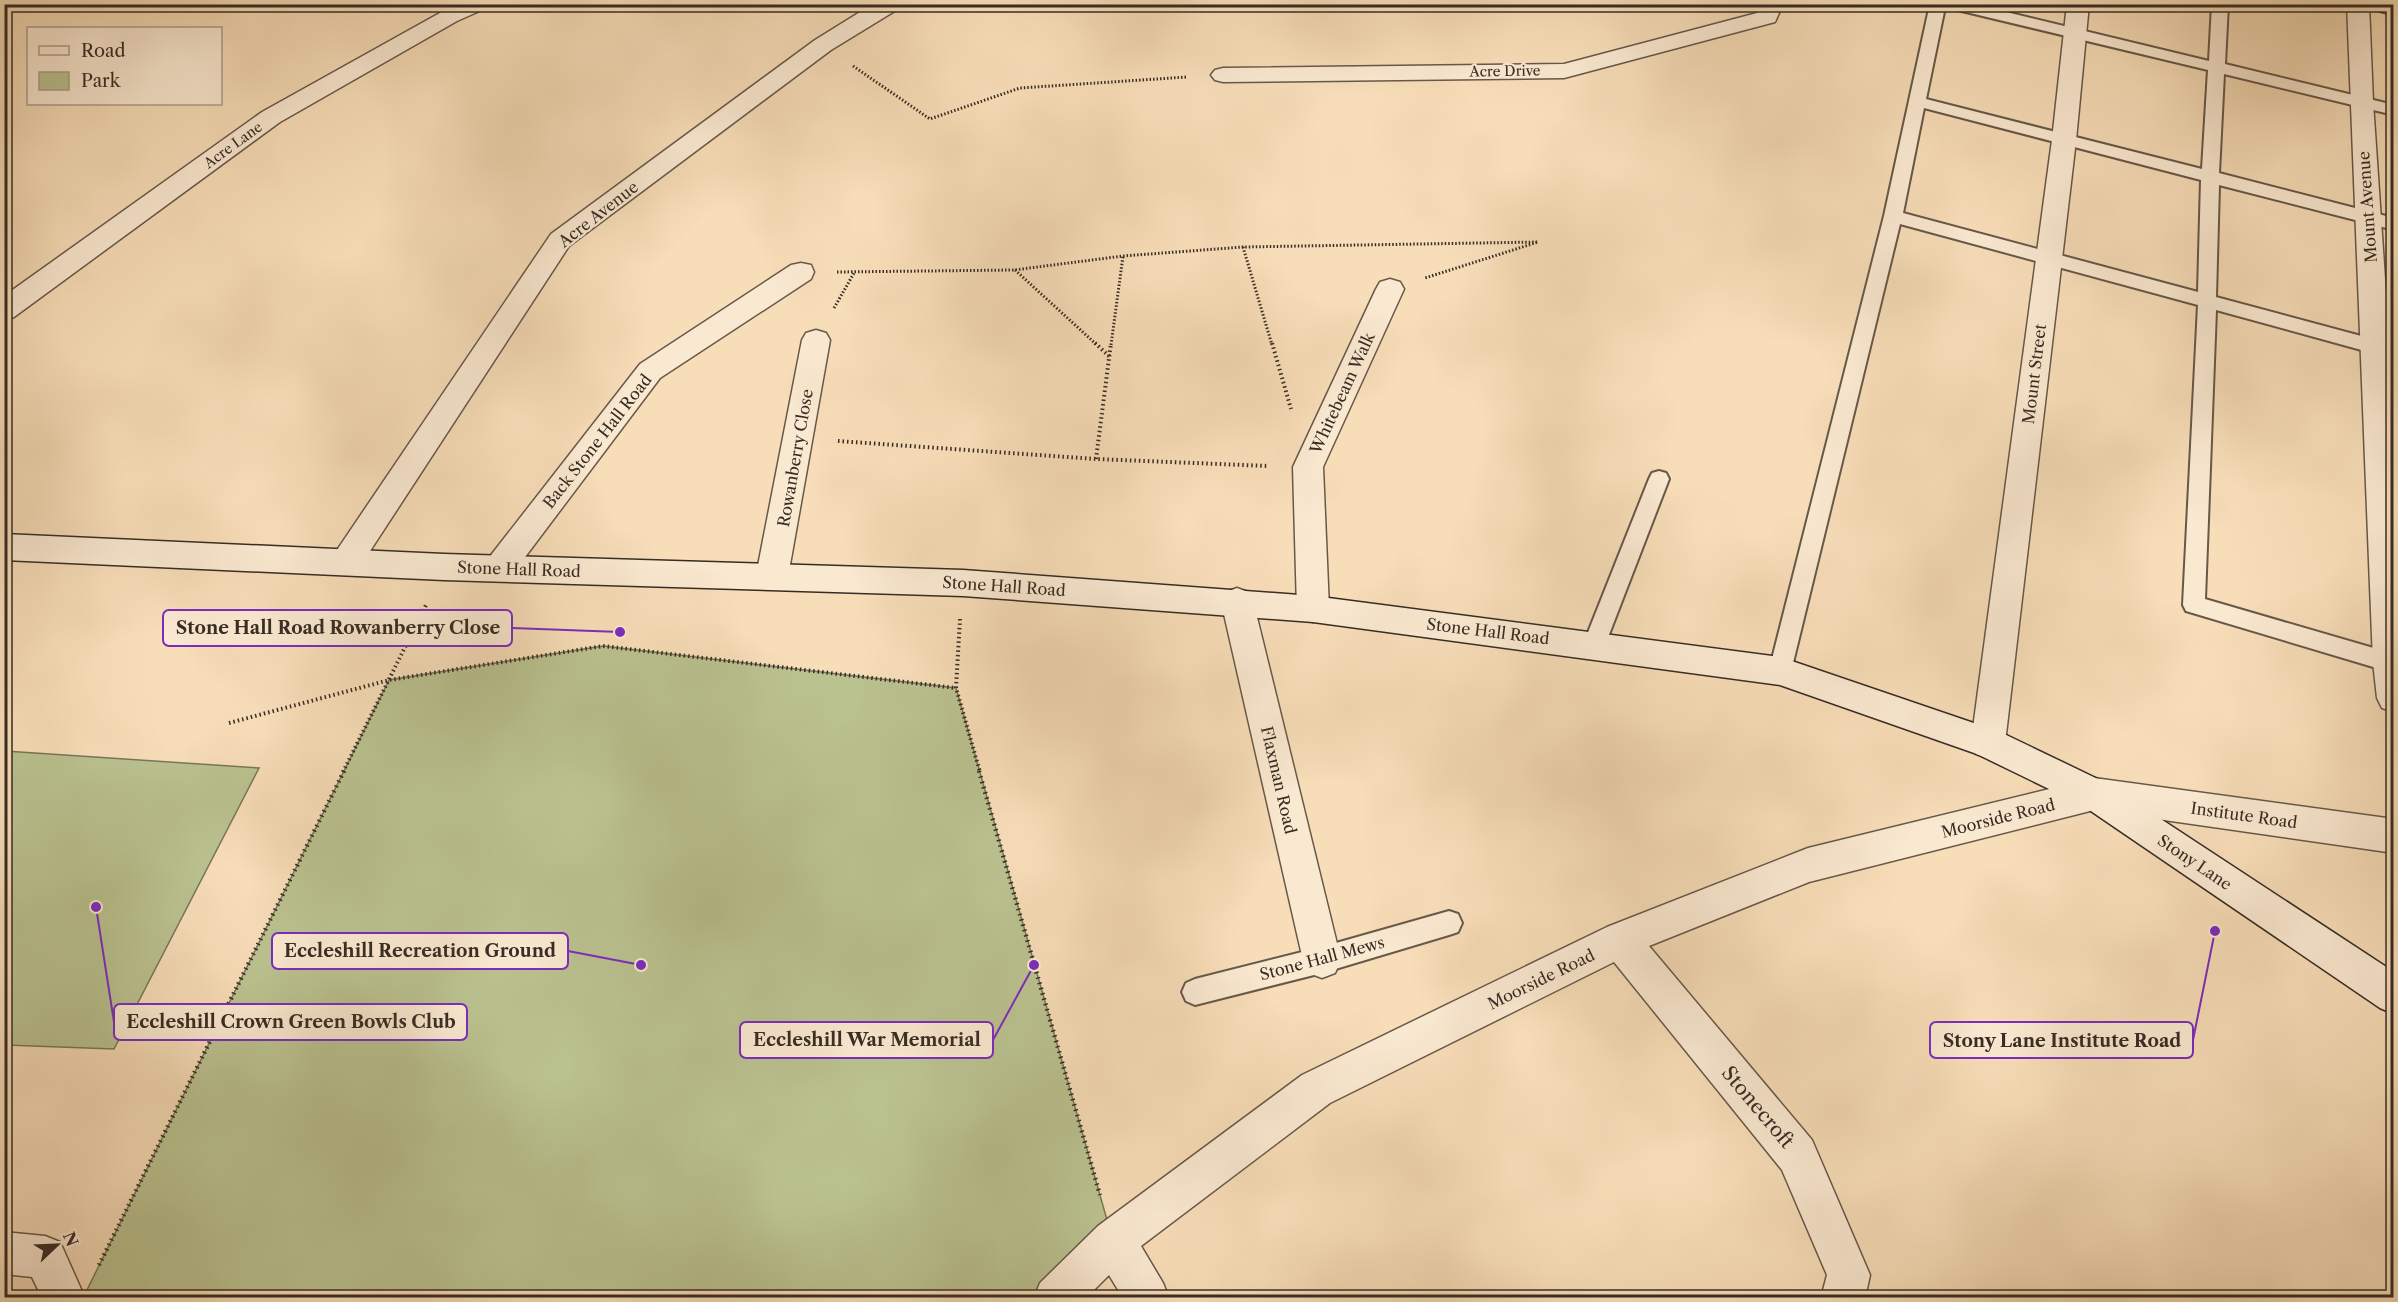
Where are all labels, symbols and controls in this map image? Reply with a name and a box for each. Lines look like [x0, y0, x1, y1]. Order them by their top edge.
legend [27, 27, 222, 105]
text: Road [81, 40, 126, 62]
street label: Acre Drive [1468, 61, 1541, 81]
text: Park [81, 70, 122, 92]
street label: Acre Lane [199, 118, 266, 173]
street label: Mount Avenue [2353, 151, 2381, 263]
street label: Acre Avenue [553, 177, 642, 252]
street label: Mount Street [2018, 322, 2050, 425]
street label: Whitebeam Walk [1305, 328, 1379, 458]
street label: Back Stone Hall Road [538, 370, 656, 512]
street label: Rowanberry Close [773, 387, 817, 529]
street label: Stone Hall Road [457, 557, 581, 581]
street label: Stone Hall Road [942, 572, 1067, 600]
callout: Stone Hall Road Rowanberry Close [163, 610, 512, 646]
street label: Stone Hall Road [1425, 614, 1551, 648]
text: Stone Hall Road Rowanberry Close [176, 617, 501, 639]
street label: Flaxman Road [1257, 724, 1301, 836]
street label: Moorside Road [1939, 794, 2057, 842]
street label: Institute Road [2189, 798, 2299, 832]
street label: Stony Lane [2154, 830, 2236, 894]
street label: Stone Hall Mews [1257, 932, 1387, 984]
callout: Eccleshill Recreation Ground [272, 933, 568, 969]
text: Eccleshill Recreation Ground [284, 940, 556, 962]
street label: Moorside Road [1484, 944, 1598, 1014]
callout: Eccleshill Crown Green Bowls Club [114, 1004, 467, 1040]
text: Eccleshill Crown Green Bowls Club [126, 1011, 456, 1033]
callout: Eccleshill War Memorial [740, 1022, 993, 1058]
callout: Stony Lane Institute Road [1930, 1022, 2193, 1058]
text: Eccleshill War Memorial [753, 1029, 981, 1051]
text: Stony Lane Institute Road [1943, 1030, 2181, 1052]
street label: Stonecroft [1717, 1061, 1799, 1153]
north arrow [27, 1215, 87, 1275]
text: N [59, 1229, 83, 1250]

